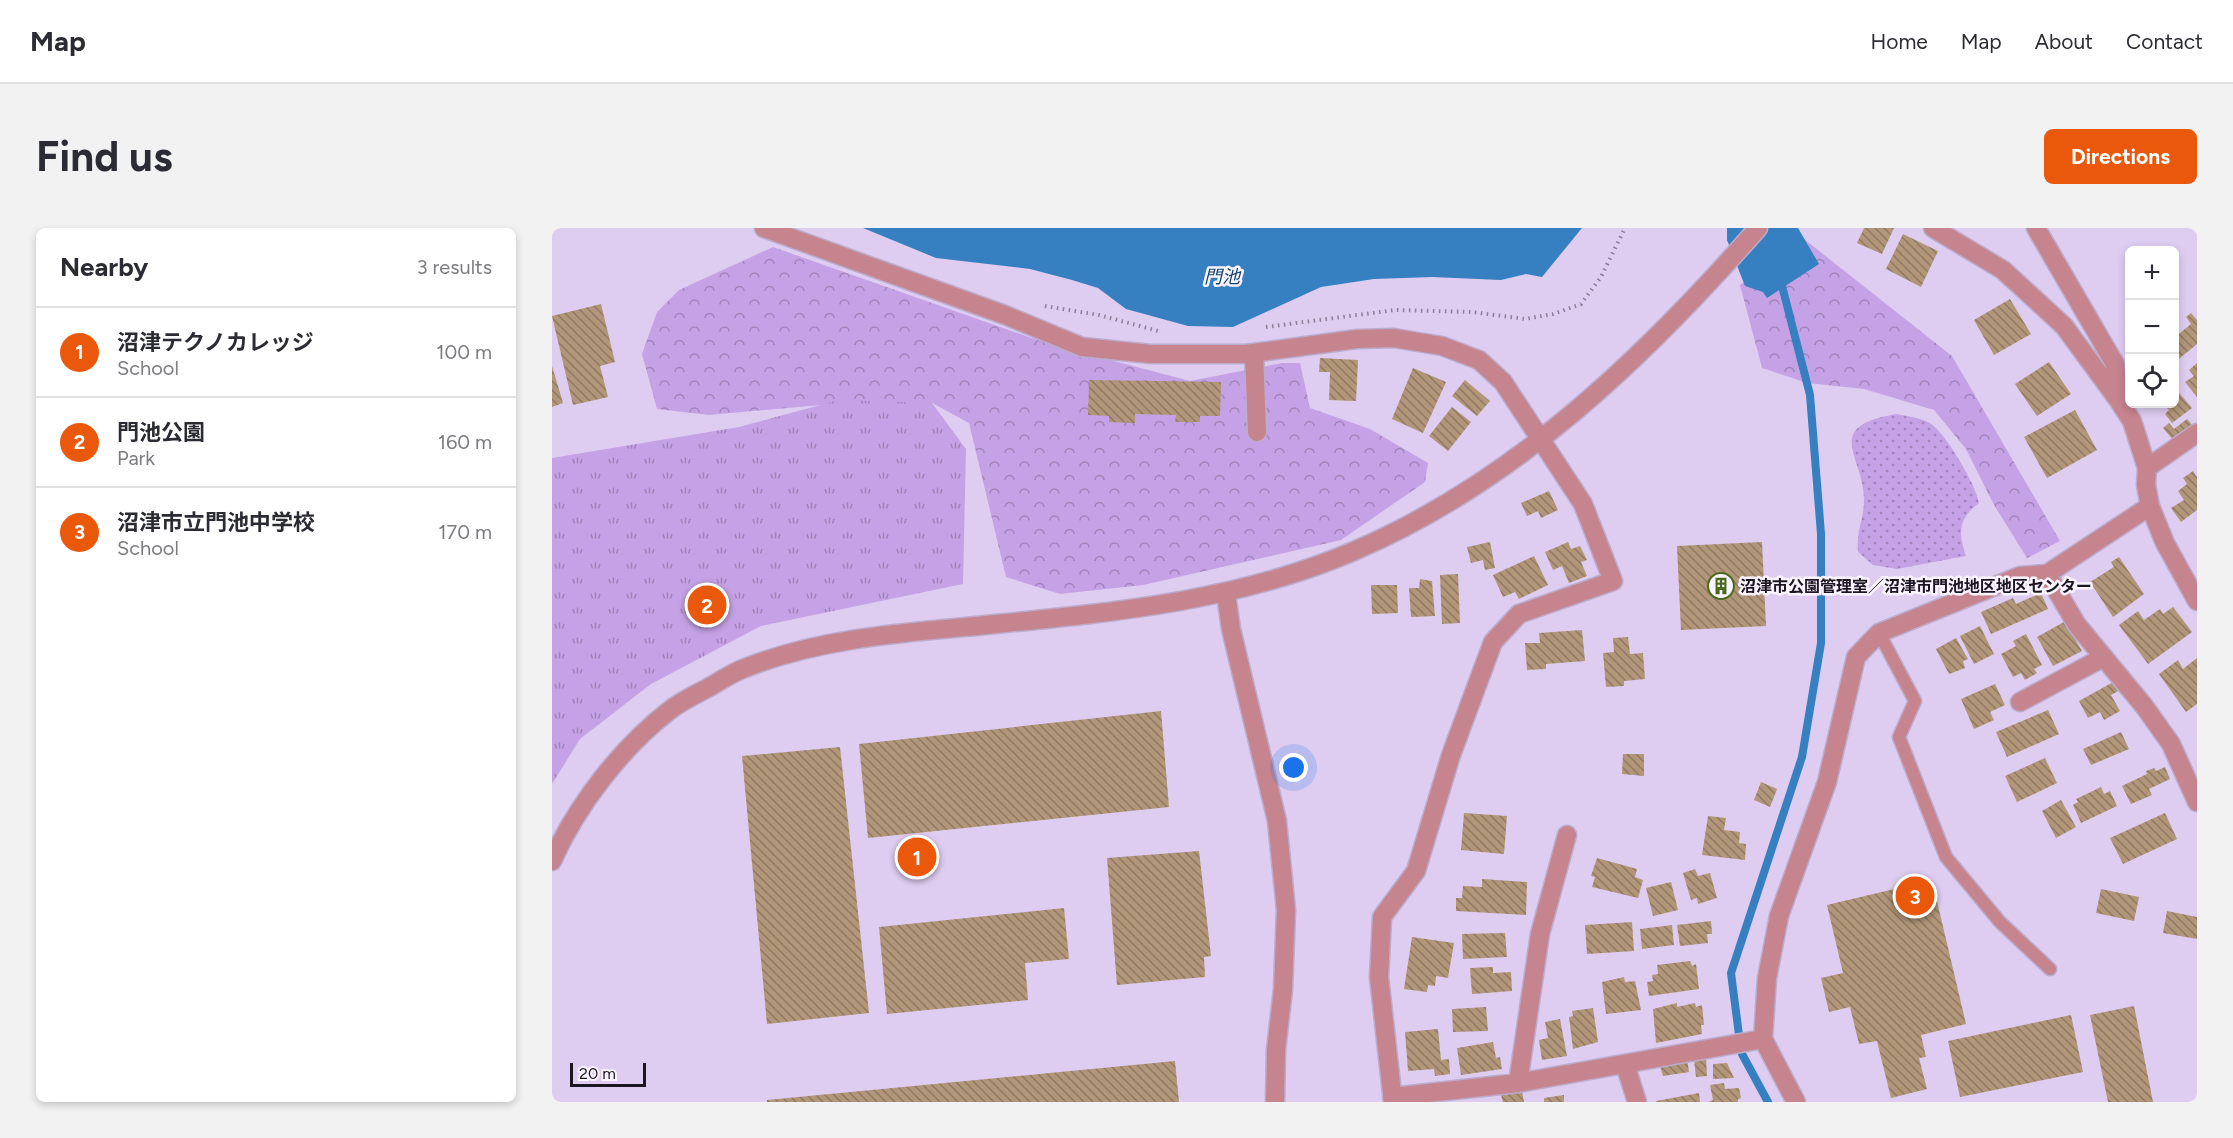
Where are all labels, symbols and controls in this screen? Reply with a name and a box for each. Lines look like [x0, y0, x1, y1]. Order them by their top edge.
text: Map [30, 24, 86, 58]
text: Home [1871, 29, 1928, 54]
text: Map [1961, 29, 2002, 54]
text: About [2035, 29, 2093, 54]
text: Contact [2126, 29, 2203, 54]
button: Directions [2044, 129, 2197, 184]
text: Find us [36, 131, 173, 182]
map controls [2125, 246, 2179, 408]
button: + [2125, 246, 2179, 300]
text: Nearby [60, 251, 148, 283]
text: 3 results [417, 255, 492, 279]
water label: 門池 [1204, 266, 1242, 288]
button: − [2125, 300, 2179, 354]
text: 沼津テクノカレッジ [117, 329, 314, 356]
text: 1 [75, 340, 84, 364]
text: 100 m [436, 340, 492, 364]
button: locate [2125, 354, 2179, 408]
text: School [117, 356, 179, 380]
text: 門池公園 [117, 419, 205, 446]
text: 2 [74, 430, 85, 454]
text: 160 m [438, 430, 492, 454]
text: Park [117, 446, 155, 470]
text: 沼津市立門池中学校 [117, 509, 315, 536]
text: 3 [74, 520, 85, 544]
text: 170 m [438, 520, 492, 544]
text: School [117, 536, 179, 560]
building icon: 沼津市公園管理室／沼津市門池地区地区センター [1706, 571, 1736, 601]
place label: 沼津市公園管理室／沼津市門池地区地区センター [1740, 577, 2092, 596]
pin: 2 [688, 582, 726, 628]
your location [1279, 753, 1308, 782]
pin: 1 [898, 834, 937, 880]
pin: 3 [1896, 874, 1934, 918]
scale bar [570, 1060, 646, 1088]
text: 20 m [579, 1064, 616, 1083]

